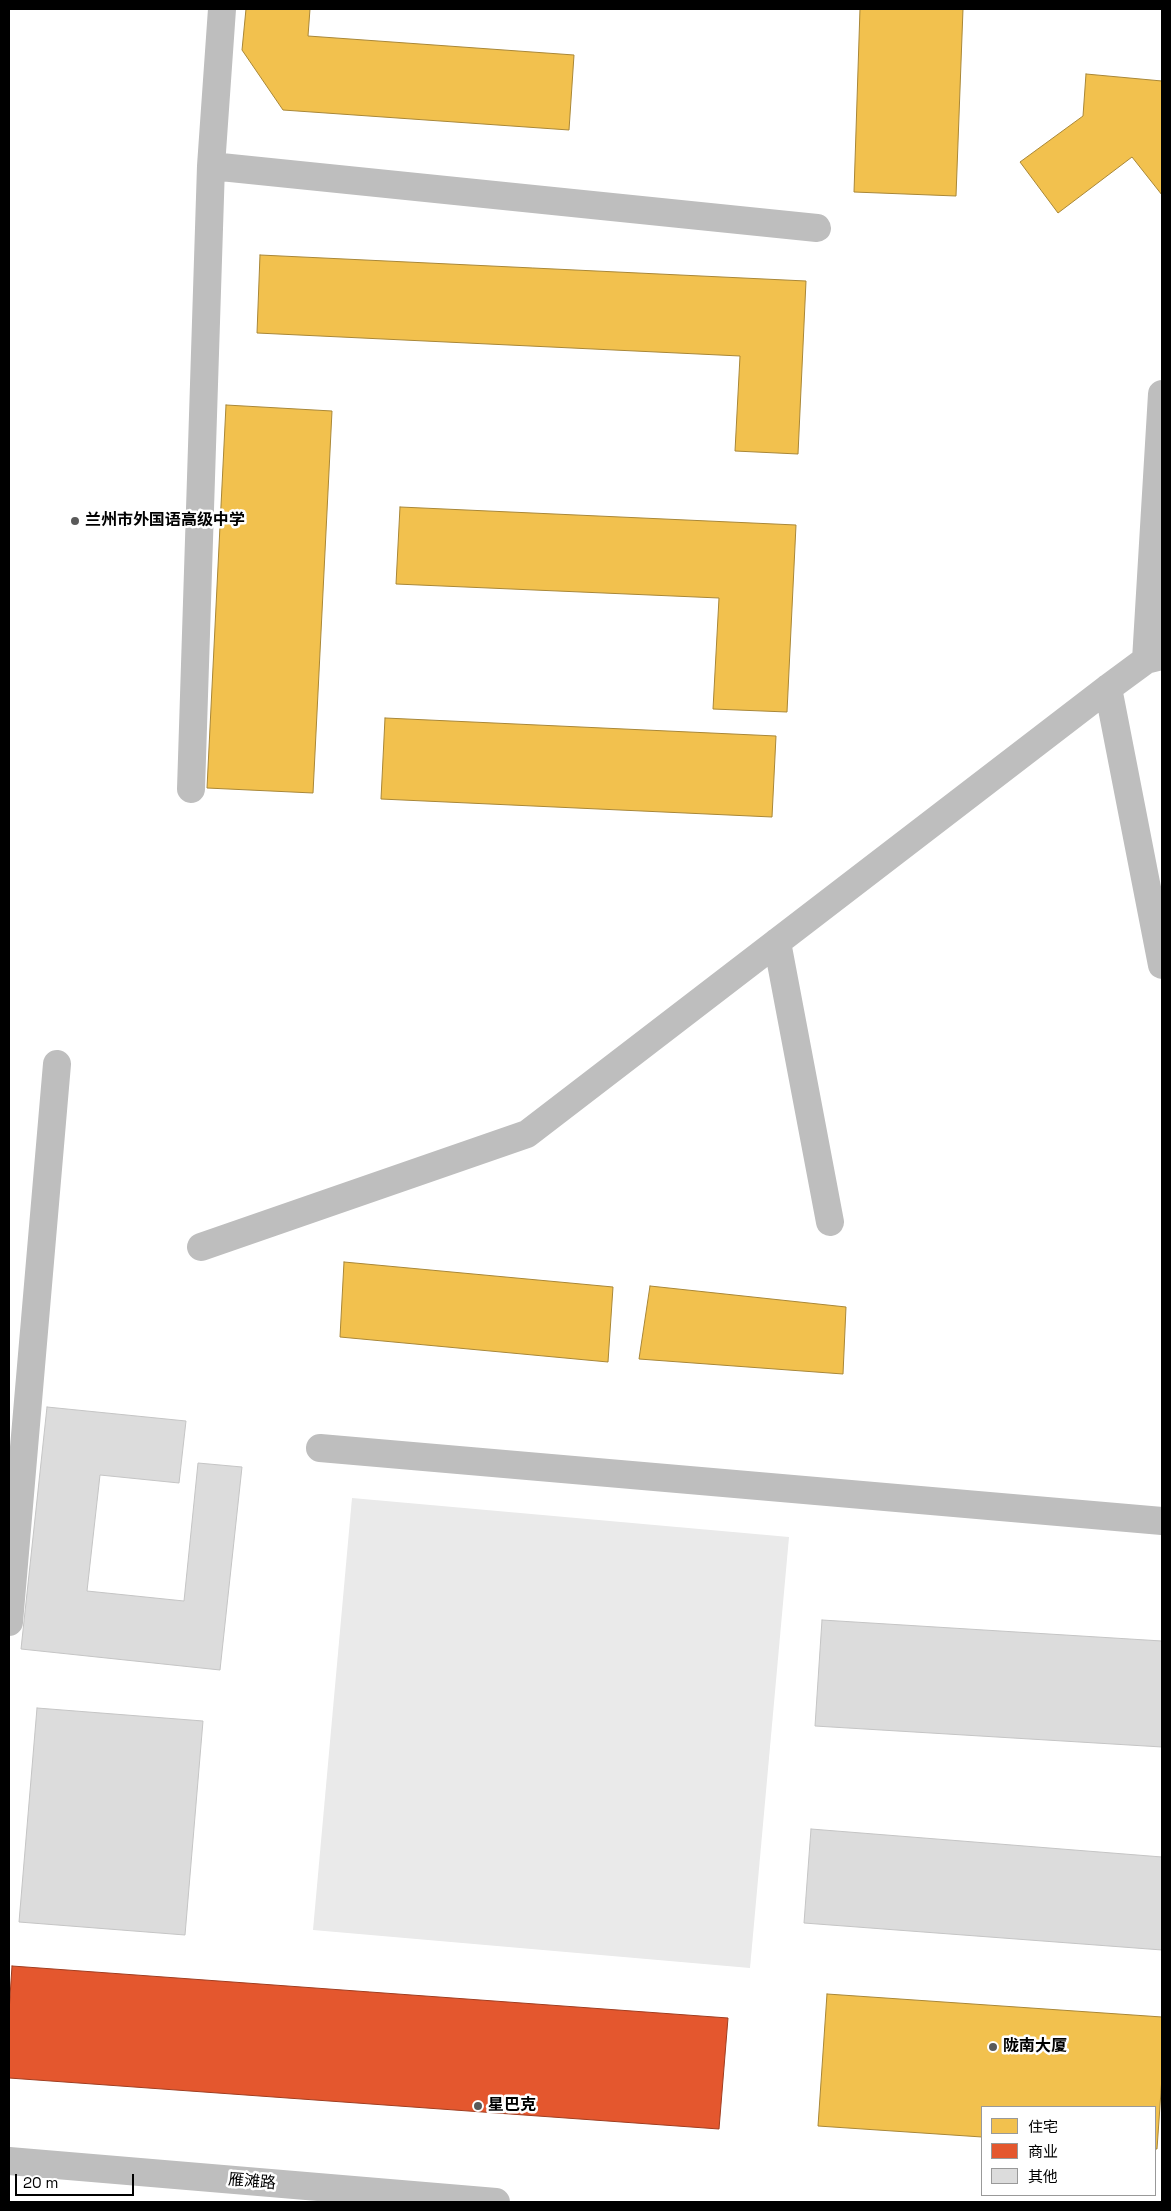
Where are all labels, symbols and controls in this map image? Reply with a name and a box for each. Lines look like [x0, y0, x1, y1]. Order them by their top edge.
place label: 兰州市外国语高级中学 [85, 511, 245, 531]
marker: 兰州市外国语高级中学 [69, 515, 81, 527]
place label: 陇南大厦 [1003, 2037, 1067, 2057]
marker: 陇南大厦 [987, 2041, 999, 2053]
place label: 星巴克 [488, 2096, 536, 2116]
marker: 星巴克 [472, 2100, 484, 2112]
legend [981, 2106, 1156, 2196]
text: 住宅 [1028, 2117, 1058, 2136]
text: 商业 [1028, 2142, 1058, 2161]
scale bar [18, 2164, 136, 2196]
text: 其他 [1028, 2167, 1058, 2186]
street label: 雁滩路 [227, 2170, 277, 2194]
text: 20 m [23, 2173, 58, 2192]

